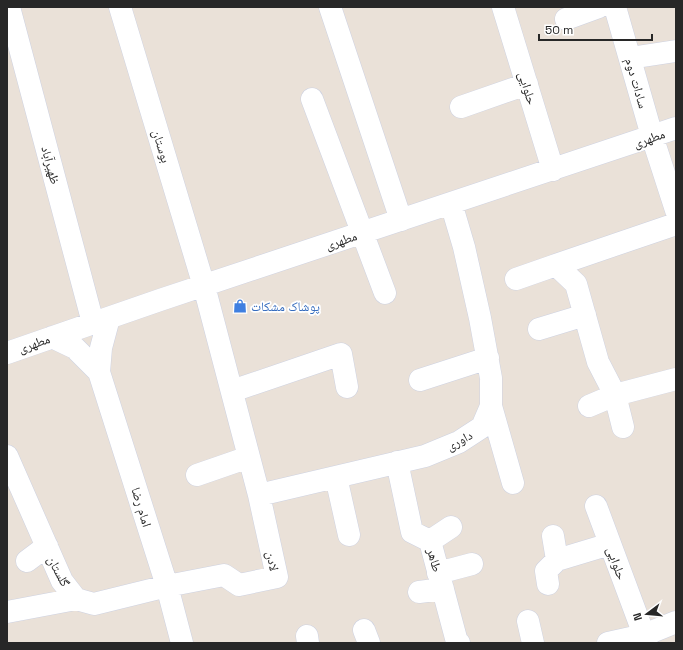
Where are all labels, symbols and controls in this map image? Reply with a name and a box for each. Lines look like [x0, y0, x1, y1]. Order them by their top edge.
scale bar [539, 16, 652, 42]
text: 50 m [545, 22, 573, 38]
street label: سادات دوم [621, 56, 652, 110]
street label: حلوایی [514, 69, 541, 107]
street label: مطهری [631, 125, 667, 152]
street label: بوستان [148, 127, 175, 165]
street label: ظهیرآباد [37, 144, 64, 186]
street label: مطهری [323, 227, 359, 254]
shop icon: پوشاک مشکات [232, 298, 248, 314]
place label: پوشاک مشکات [251, 298, 320, 315]
street label: مطهری [16, 330, 52, 357]
street label: داوری [443, 426, 475, 454]
street label: امام رضا [127, 485, 156, 529]
street label: حلوایی [603, 544, 630, 582]
street label: طاهر [423, 546, 446, 574]
street label: لادن [262, 550, 283, 573]
street label: گلستان [43, 553, 74, 590]
north arrow [627, 594, 667, 634]
text: N [630, 611, 645, 622]

